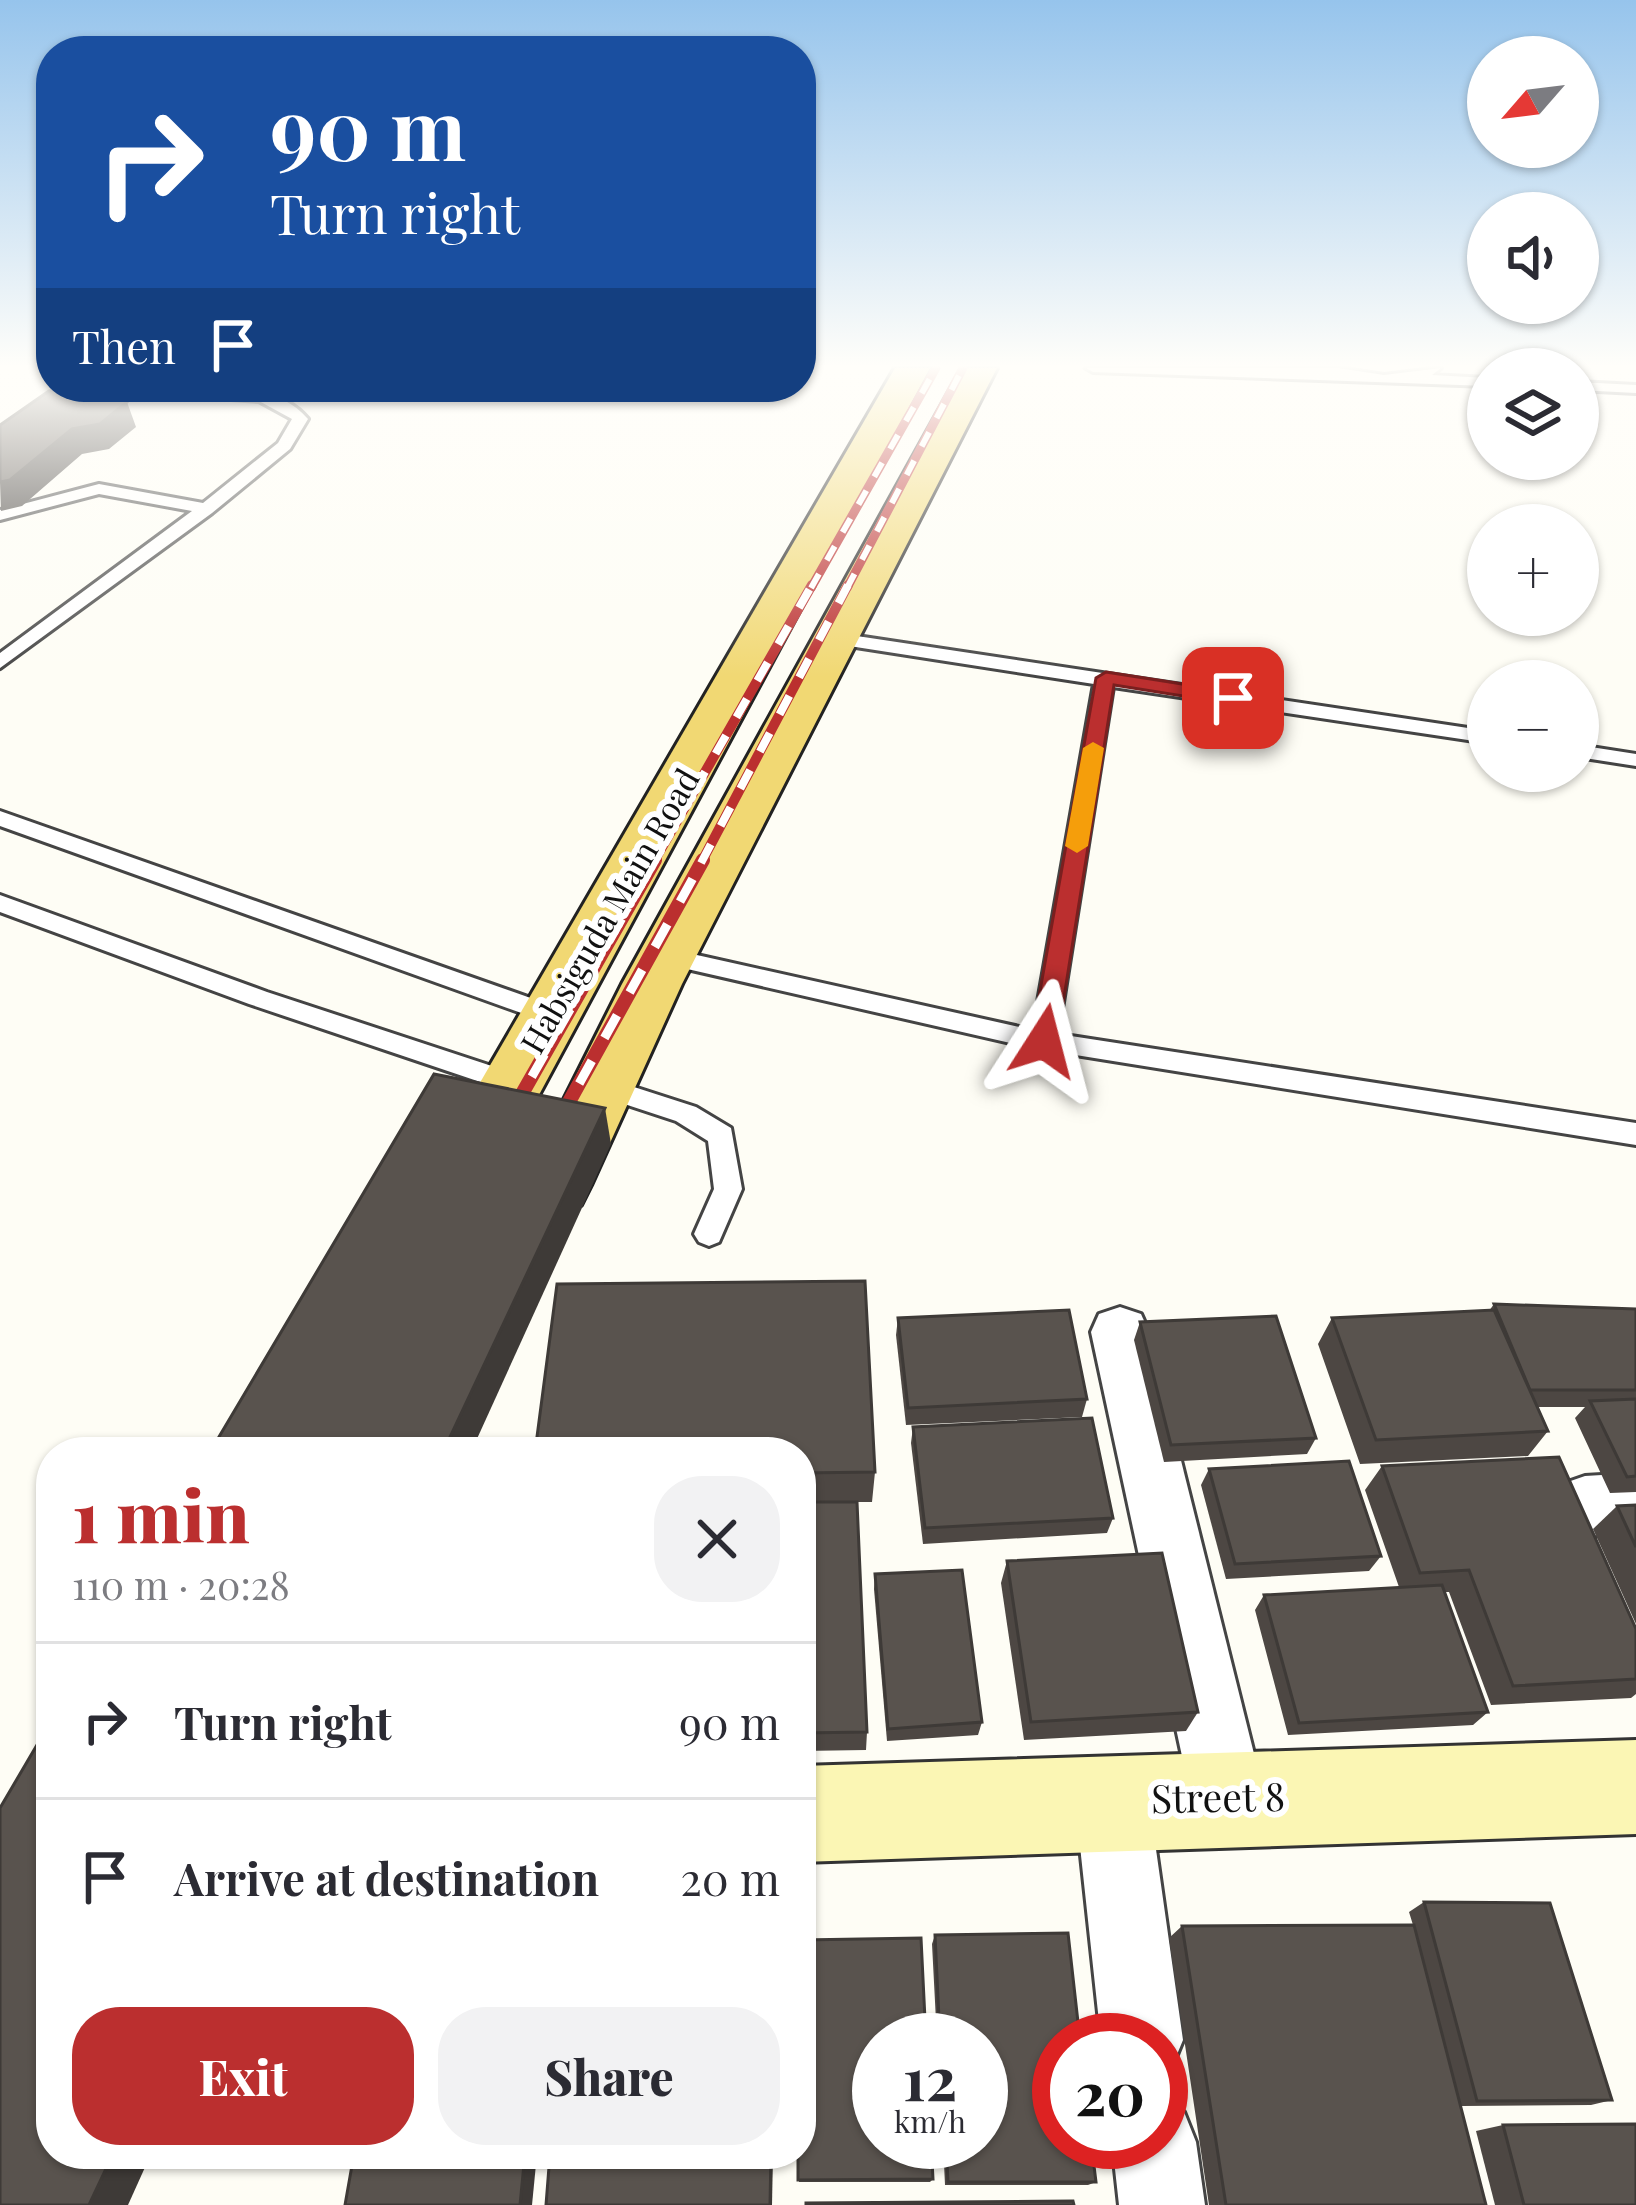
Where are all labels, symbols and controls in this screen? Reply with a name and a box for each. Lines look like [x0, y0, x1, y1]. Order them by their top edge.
north arrow [1467, 36, 1599, 168]
map controls [1467, 36, 1599, 792]
text: 90 m [270, 70, 466, 182]
icon: right [72, 84, 228, 240]
text: Turn right [270, 177, 520, 249]
button: sound [1467, 192, 1599, 324]
icon: arrive [200, 312, 266, 378]
text: Then [72, 315, 176, 375]
button: layers [1467, 348, 1599, 480]
button: + [1467, 504, 1599, 636]
pin [1182, 647, 1284, 749]
button: − [1467, 660, 1599, 792]
icon: arrive [1200, 665, 1266, 731]
street label: Habsiguda Main Road [509, 760, 708, 1060]
position arrow [981, 978, 1107, 1104]
text: 1 min [72, 1465, 250, 1561]
button: close [654, 1476, 780, 1602]
text: 110 m · 20:28 [72, 1558, 290, 1610]
icon: right [72, 1688, 138, 1754]
text: Turn right [174, 1691, 392, 1751]
text: 90 m [679, 1691, 780, 1751]
street label: Street 8 [1150, 1769, 1285, 1823]
icon: arrive [72, 1844, 138, 1910]
text: Arrive at destination [174, 1847, 599, 1907]
text: 20 m [680, 1847, 780, 1907]
button: Exit [72, 2007, 414, 2145]
button: Share [438, 2007, 780, 2145]
speed limit sign: 20 [1032, 2013, 1188, 2169]
text: 12 [903, 2036, 957, 2116]
text: km/h [894, 2101, 966, 2141]

